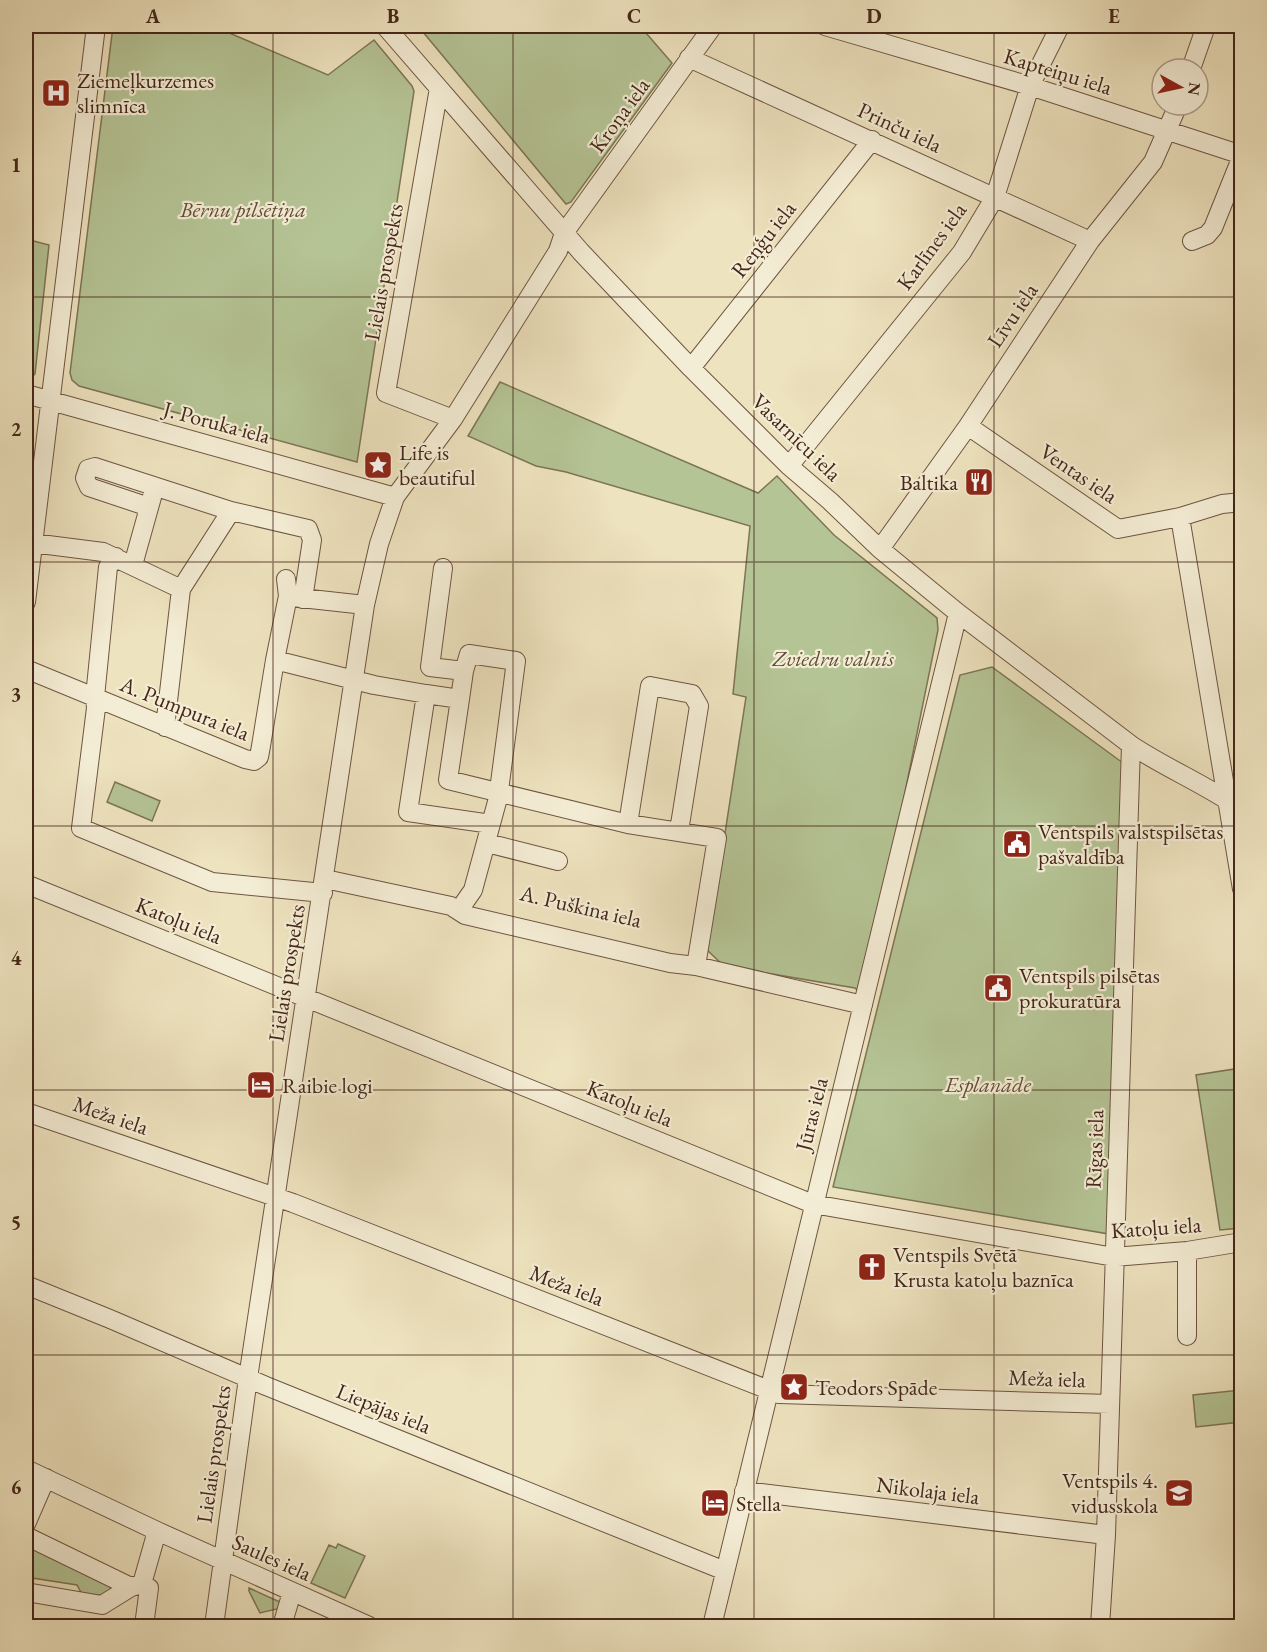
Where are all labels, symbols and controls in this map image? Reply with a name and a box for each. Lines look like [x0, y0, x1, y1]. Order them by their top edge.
text: A [145, 3, 161, 29]
text: B [387, 3, 399, 29]
text: C [627, 3, 641, 29]
text: D [866, 3, 882, 29]
text: E [1108, 3, 1120, 29]
street label: Kapteiņu iela [1000, 41, 1116, 102]
north arrow [1150, 57, 1210, 117]
place label: Ziemeļkurzemes slimnīca [77, 66, 214, 120]
street label: Kroņa iela [582, 72, 657, 159]
hospital icon: Ziemeļkurzemes slimnīca [40, 77, 72, 109]
text: N [1183, 81, 1206, 97]
street label: Prinču iela [853, 95, 947, 160]
text: 1 [11, 152, 21, 178]
park label: Bērnu pilsētiņa [179, 195, 306, 224]
street label: Reņģu iela [724, 195, 802, 283]
street label: Karlīnes iela [890, 197, 973, 296]
street label: Lielais prospekts [357, 201, 410, 343]
street label: Līvu iela [980, 277, 1045, 353]
street label: Vasarnīcu iela [745, 387, 848, 488]
street label: J. Poruka iela [158, 394, 274, 451]
text: 2 [11, 416, 22, 442]
street label: Ventas iela [1034, 437, 1123, 510]
place label: Life is beautiful [399, 438, 475, 492]
place icon: Life is beautiful [362, 449, 394, 481]
restaurant icon: Baltika [963, 466, 995, 498]
place label: Baltika [900, 468, 958, 497]
park label: Zviedru valnis [771, 644, 895, 673]
street label: A. Pumpura iela [115, 669, 254, 748]
text: 3 [11, 681, 21, 707]
place label: Ventspils valstspilsētas pašvaldība [1038, 817, 1223, 871]
public building icon: Ventspils valstspilsētas pašvaldība [1001, 828, 1033, 860]
street label: A. Puškina iela [516, 878, 645, 935]
street label: Katoļu iela [131, 890, 226, 951]
street label: Lielais prospekts [261, 902, 312, 1044]
text: 4 [11, 945, 22, 971]
place label: Ventspils pilsētas prokuratūra [1019, 961, 1160, 1015]
public building icon: Ventspils pilsētas prokuratūra [982, 972, 1014, 1004]
hotel icon: Raibie logi [245, 1069, 277, 1101]
park label: Esplanāde [944, 1070, 1031, 1099]
place label: Raibie logi [282, 1071, 373, 1100]
street label: Katoļu iela [582, 1073, 677, 1134]
street label: Jūras iela [788, 1074, 835, 1156]
street label: Meža iela [69, 1089, 152, 1142]
street label: Rīgas iela [1079, 1109, 1110, 1189]
text: 5 [11, 1209, 21, 1235]
street label: Katoļu iela [1110, 1210, 1202, 1245]
place label: Ventspils Svētā Krusta katoļu baznīca [893, 1240, 1074, 1294]
church icon: Ventspils Svētā Krusta katoļu baznīca [856, 1251, 888, 1283]
street label: Meža iela [525, 1258, 608, 1313]
street label: Meža iela [1008, 1363, 1086, 1394]
place icon: Teodors Spāde [778, 1371, 810, 1403]
place label: Teodors Spāde [815, 1373, 938, 1402]
street label: Liepājas iela [332, 1376, 436, 1441]
street label: Lielais prospekts [189, 1383, 238, 1525]
place label: Ventspils 4. vidusskola [1062, 1466, 1158, 1520]
street label: Nikolaja iela [875, 1470, 981, 1511]
text: 6 [11, 1474, 22, 1500]
school or university icon: Ventspils 4. vidusskola [1163, 1477, 1195, 1509]
hotel icon: Stella [699, 1487, 731, 1519]
place label: Stella [736, 1489, 781, 1518]
street label: Saules iela [228, 1527, 316, 1588]

